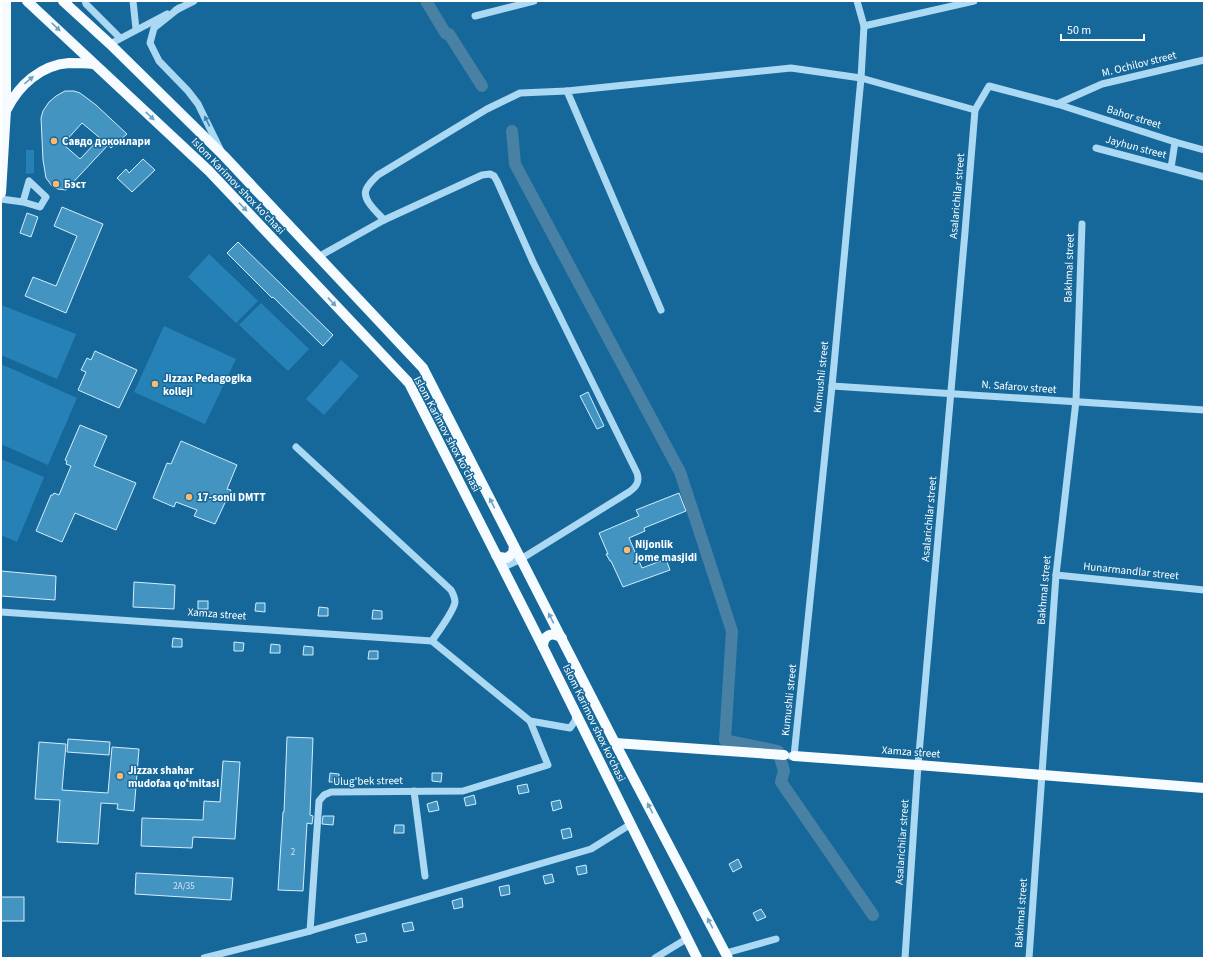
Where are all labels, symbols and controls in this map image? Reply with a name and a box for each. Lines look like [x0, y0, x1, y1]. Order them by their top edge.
scale bar [1061, 16, 1144, 42]
one-way arrow [51, 22, 60, 31]
text: 50 m [1067, 22, 1091, 39]
street label: M. Ochilov street [1100, 47, 1178, 81]
one-way arrow [24, 76, 35, 85]
street label: Bahor street [1105, 102, 1163, 132]
one-way arrow [145, 111, 155, 121]
one-way arrow [204, 116, 210, 127]
street label: Jayhun street [1104, 132, 1168, 162]
place label: Cавдо доконлари [62, 134, 150, 149]
street label: Islom Karimov shox ko'chasi [188, 134, 288, 238]
marker: Cавдо доконлари [49, 136, 59, 146]
street label: Asalarichilar street [946, 152, 968, 239]
place label: Бэст [64, 177, 87, 192]
marker: Бэст [51, 179, 61, 189]
one-way arrow [238, 202, 248, 212]
street label: Bakhmal street [1060, 233, 1078, 303]
one-way arrow [328, 296, 337, 307]
street label: Kumushli street [810, 340, 832, 414]
place label: Jizzax Pedagogika kolleji [163, 371, 252, 399]
street label: Islom Karimov shox ko'chasi [410, 374, 484, 494]
street label: N. Safarov street [981, 377, 1057, 397]
marker: Jizzax Pedagogika kolleji [150, 379, 160, 389]
street label: Asalarichilar street [918, 475, 940, 562]
place label: 17-sonli DMTT [197, 490, 266, 505]
marker: 17-sonli DMTT [184, 492, 194, 502]
one-way arrow [489, 497, 495, 508]
place label: Nijonlik jome masjidi [634, 537, 697, 565]
marker: Nijonlik jome masjidi [622, 545, 632, 555]
street label: Bakhmal street [1034, 554, 1055, 625]
street label: Hunarmandlar street [1082, 559, 1180, 584]
street label: Xamza street [187, 604, 247, 624]
one-way arrow [548, 612, 555, 624]
street label: Islom Karimov shox ko'chasi [559, 662, 629, 784]
street label: Kumushli street [778, 663, 800, 737]
street label: Xamza street [881, 742, 941, 762]
place label: Jizzax shahar mudofaa qoʻmitasi [128, 763, 219, 791]
marker: Jizzax shahar mudofaa qoʻmitasi [115, 771, 125, 781]
street label: Ulug'bek street [333, 773, 403, 789]
street label: Asalarichilar street [892, 798, 912, 885]
one-way arrow [646, 802, 653, 814]
house number: 2 [291, 846, 296, 859]
street label: Bakhmal street [1011, 878, 1031, 948]
house number: 2А/35 [173, 880, 195, 893]
one-way arrow [707, 917, 713, 929]

